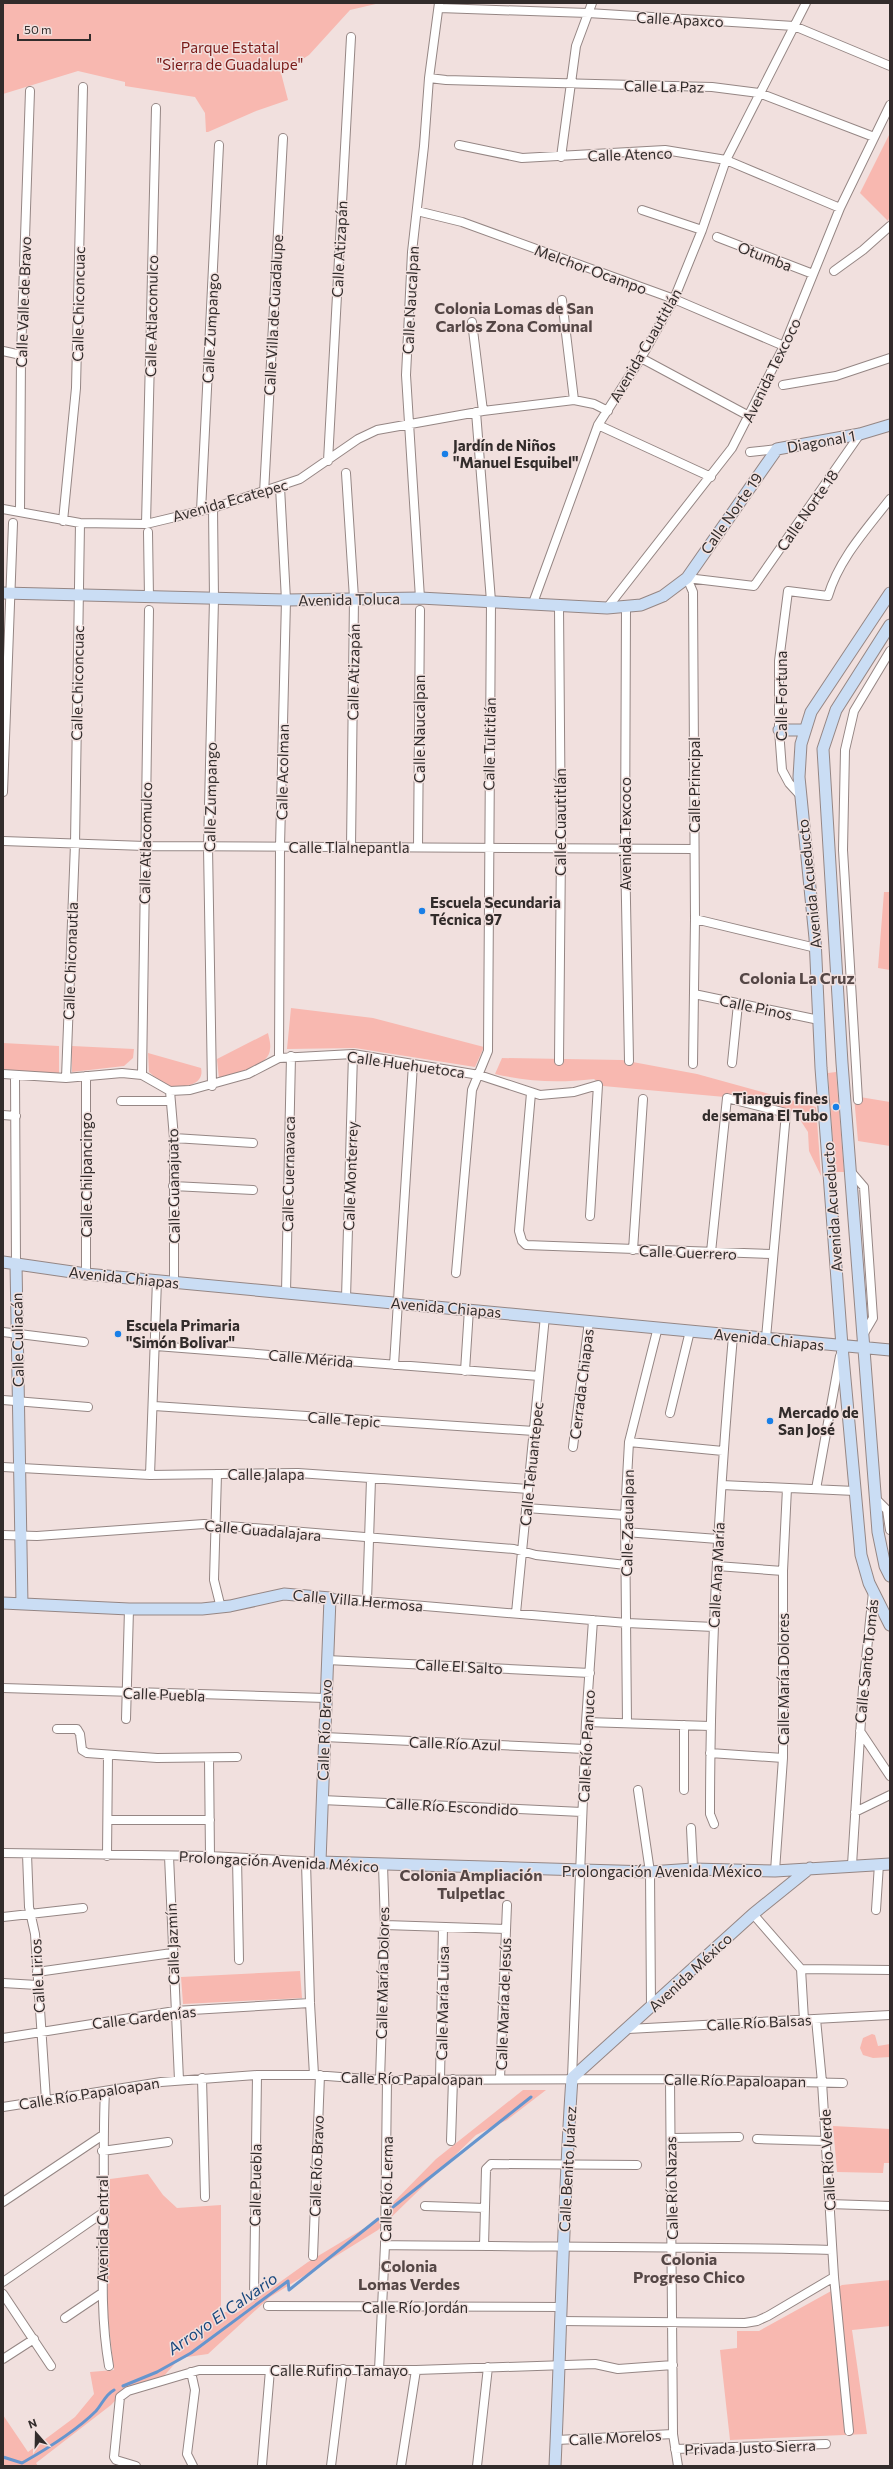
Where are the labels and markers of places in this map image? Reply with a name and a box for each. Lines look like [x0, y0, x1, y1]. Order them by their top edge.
place label: Jardín de Niños "Manuel Esquibel" [453, 436, 579, 471]
marker: Jardín de Niños "Manuel Esquibel" [440, 449, 450, 459]
place label: Escuela Secundaria Técnica 97 [430, 893, 561, 928]
marker: Escuela Secundaria Técnica 97 [417, 906, 427, 916]
place label: Tianguis fines de semana El Tubo [702, 1089, 828, 1124]
marker: Tianguis fines de semana El Tubo [831, 1102, 841, 1112]
place label: Escuela Primaria "Simón Bolivar" [126, 1316, 240, 1351]
marker: Escuela Primaria "Simón Bolivar" [113, 1329, 123, 1339]
place label: Mercado de San José [778, 1403, 859, 1438]
marker: Mercado de San José [765, 1416, 775, 1426]

